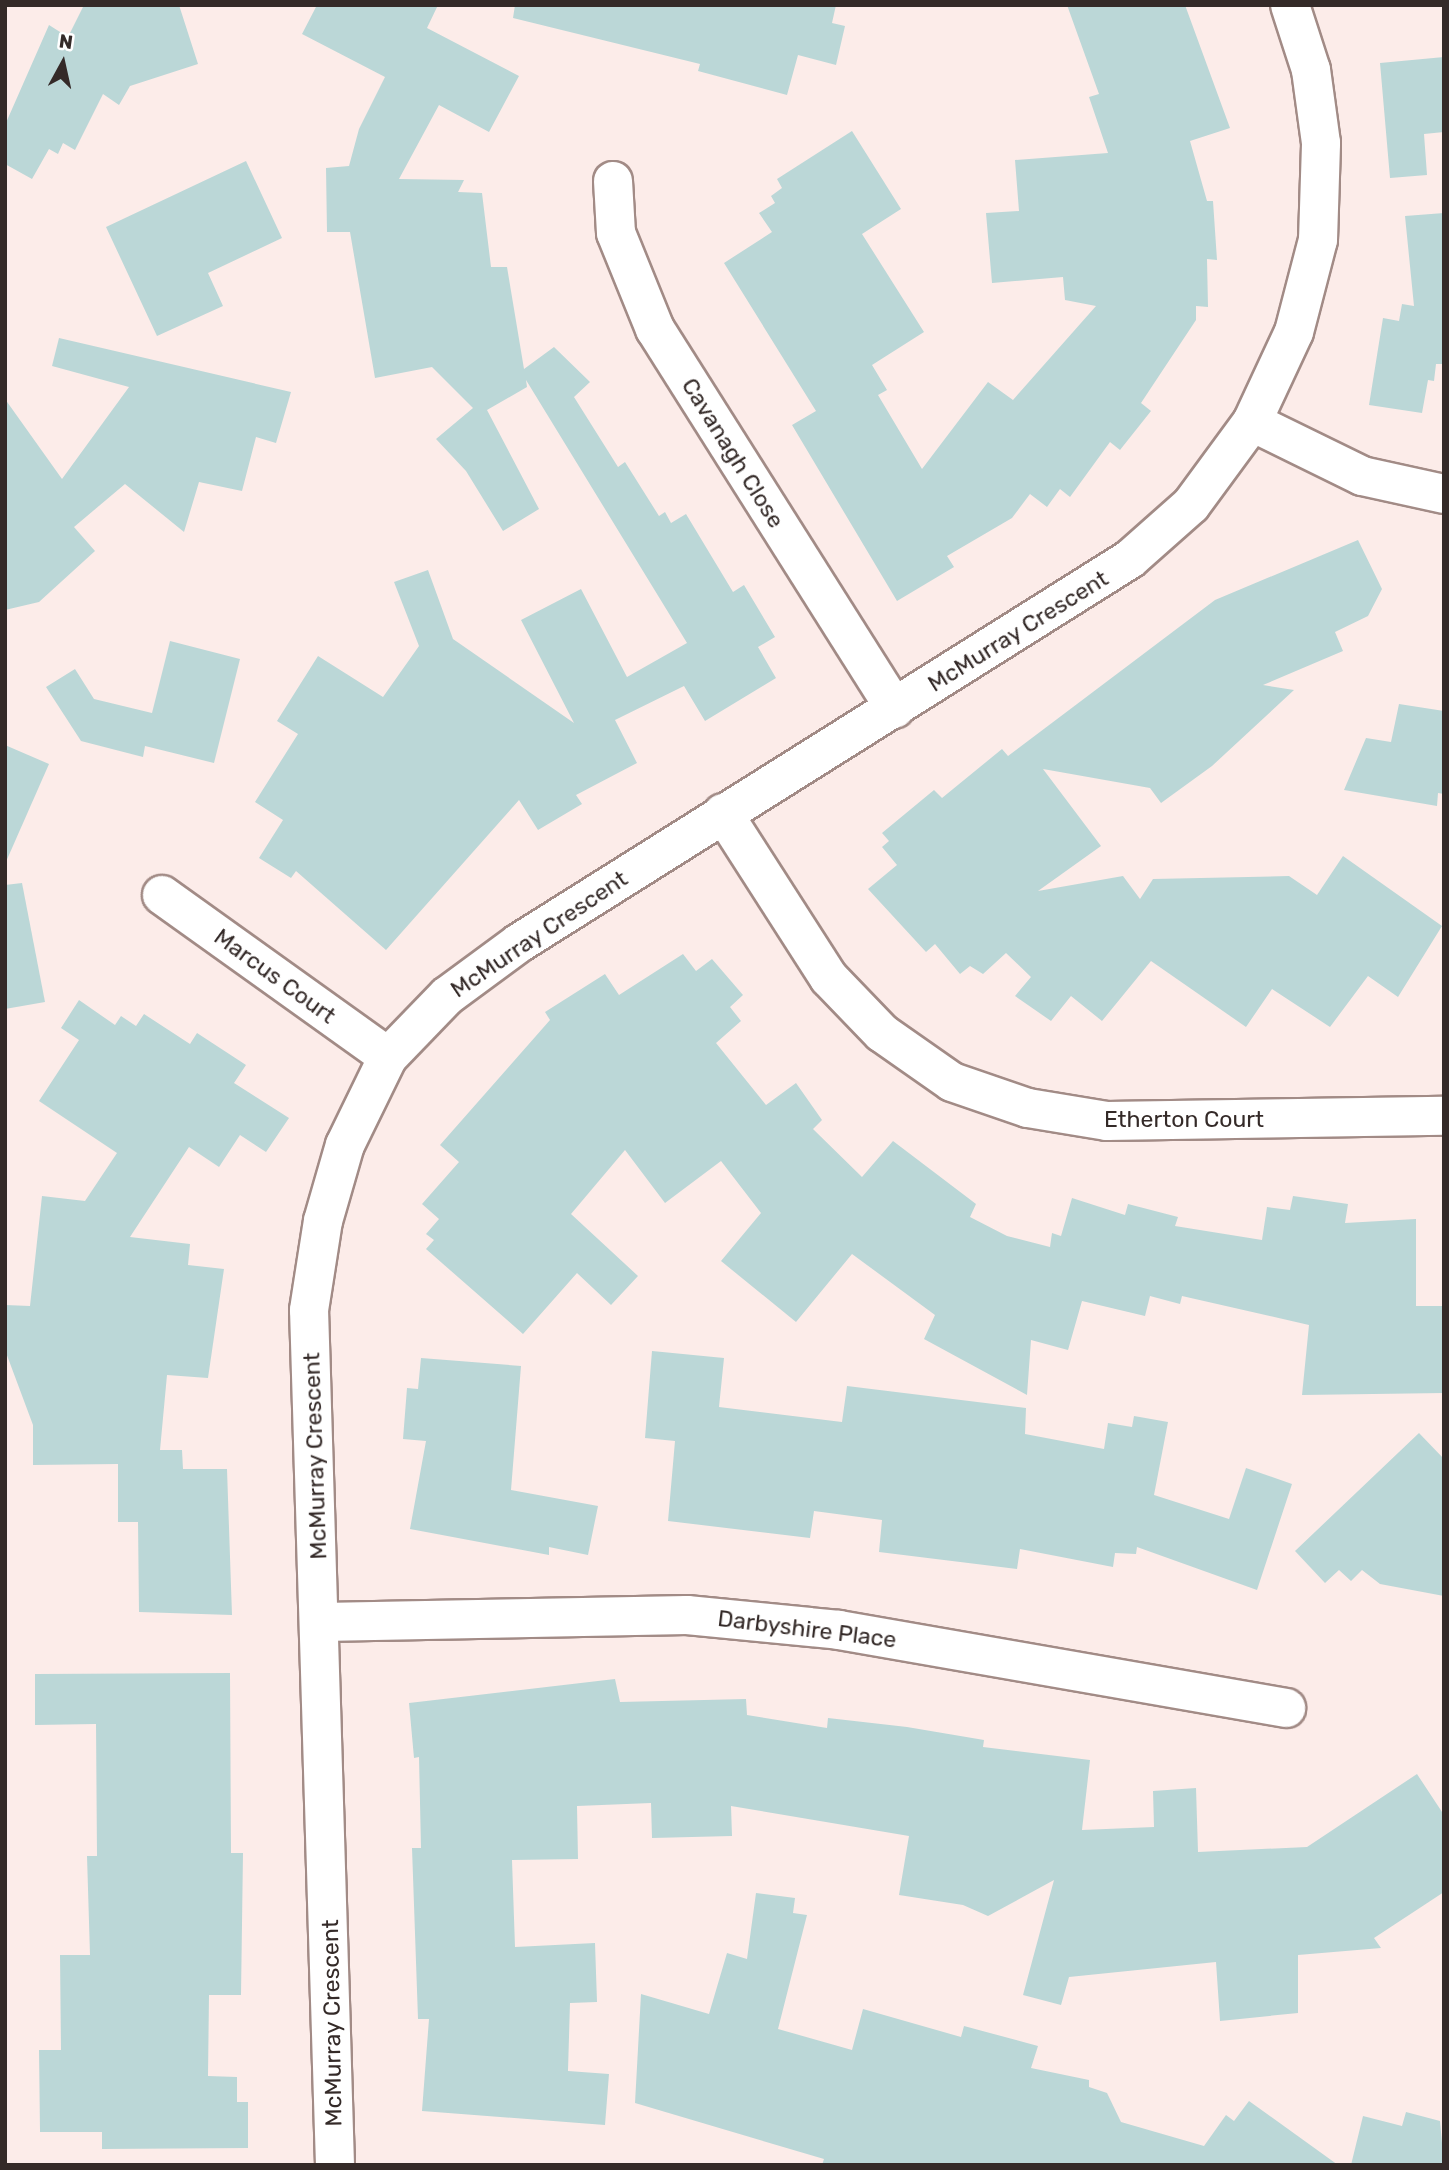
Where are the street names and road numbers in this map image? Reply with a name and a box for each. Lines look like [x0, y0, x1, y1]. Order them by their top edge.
street label: Cavanagh Close [676, 373, 790, 533]
street label: McMurray Crescent [923, 564, 1113, 698]
street label: McMurray Crescent [445, 864, 633, 1004]
street label: Marcus Court [209, 923, 341, 1029]
street label: Etherton Court [1104, 1105, 1264, 1133]
street label: McMurray Crescent [298, 1352, 332, 1560]
street label: Darbyshire Place [716, 1604, 898, 1654]
street label: McMurray Crescent [316, 1919, 348, 2127]

